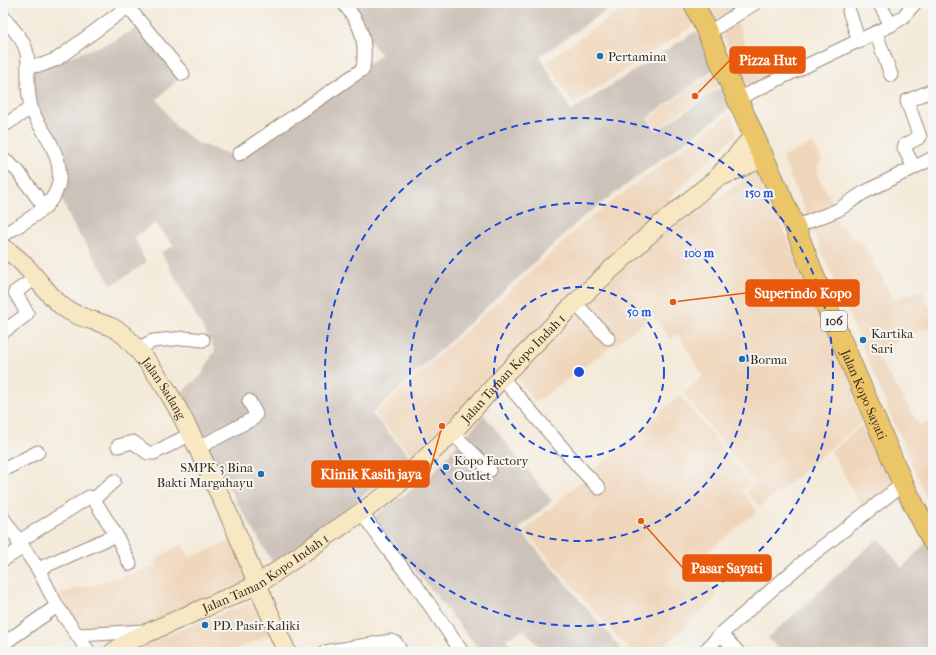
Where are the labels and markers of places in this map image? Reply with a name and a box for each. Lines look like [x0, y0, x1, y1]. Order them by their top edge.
callout: Pizza Hut [730, 47, 805, 73]
place label: Pertamina [608, 49, 667, 64]
marker: Pertamina [595, 51, 605, 61]
callout: Superindo Kopo [746, 280, 859, 306]
place label: Kartika Sari [871, 326, 914, 356]
marker: Kartika Sari [858, 335, 868, 345]
place label: Borma [750, 352, 788, 367]
marker: Borma [737, 354, 747, 364]
centre of rings [572, 365, 586, 379]
place label: Kopo Factory Outlet [454, 453, 530, 483]
place label: SMPK 3 Bina Bakti Margahayu [157, 460, 254, 490]
callout: Klinik Kasih jaya [312, 461, 429, 487]
marker: Kopo Factory Outlet [441, 462, 451, 472]
marker: SMPK 3 Bina Bakti Margahayu [256, 469, 266, 479]
callout: Pasar Sayati [683, 555, 771, 581]
place label: PD. Pasir Kaliki [213, 618, 300, 633]
marker: PD. Pasir Kaliki [200, 620, 210, 630]

